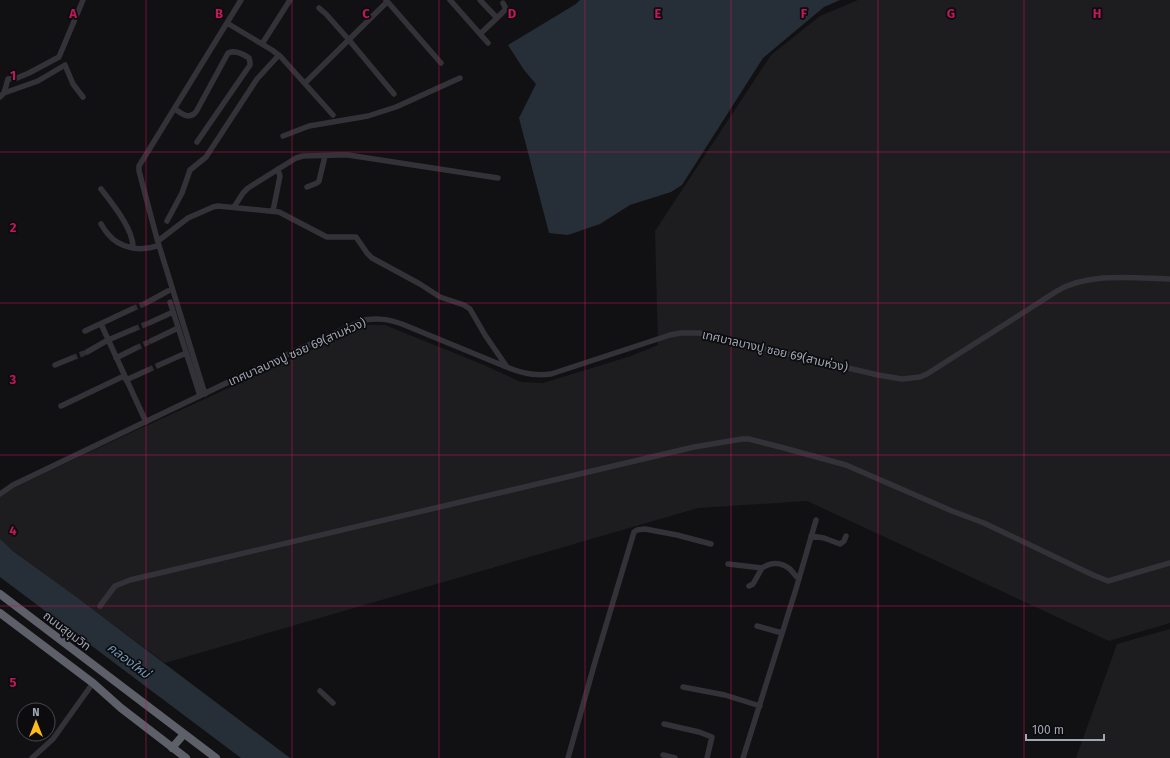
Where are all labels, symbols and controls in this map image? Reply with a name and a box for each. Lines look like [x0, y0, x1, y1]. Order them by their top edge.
text: A [68, 6, 77, 21]
text: B [215, 6, 223, 21]
text: C [362, 6, 370, 21]
text: D [508, 6, 517, 21]
text: E [655, 6, 662, 21]
text: F [801, 6, 808, 21]
text: G [947, 6, 955, 21]
text: H [1093, 6, 1101, 21]
text: 1 [10, 68, 16, 83]
text: 2 [10, 220, 17, 235]
street label: เทศบาลบางปู ซอย 69(สามห่วง) [226, 315, 368, 389]
street label: เทศบาลบางปู ซอย 69(สามห่วง) [701, 327, 849, 375]
text: 3 [9, 372, 17, 387]
text: 4 [9, 523, 17, 538]
street label: ถนนสุขุมวิท [40, 609, 94, 653]
water label: คลองใหม่ [105, 640, 155, 682]
text: 5 [10, 675, 17, 690]
north arrow [16, 702, 56, 742]
text: N [32, 706, 40, 719]
scale bar [1026, 716, 1104, 742]
text: 100 m [1032, 723, 1064, 737]

